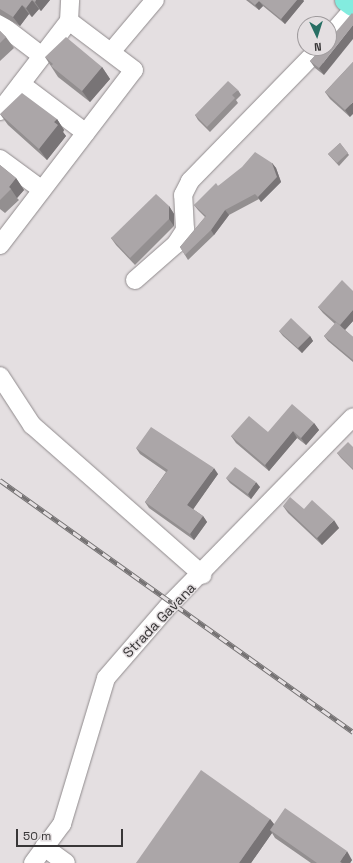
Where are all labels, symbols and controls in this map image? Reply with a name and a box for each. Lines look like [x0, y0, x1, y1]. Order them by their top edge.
north arrow [297, 16, 337, 56]
text: N [314, 40, 322, 54]
street label: Strada Gavana [119, 579, 199, 661]
scale bar [18, 821, 125, 847]
text: 50 m [23, 828, 51, 844]

